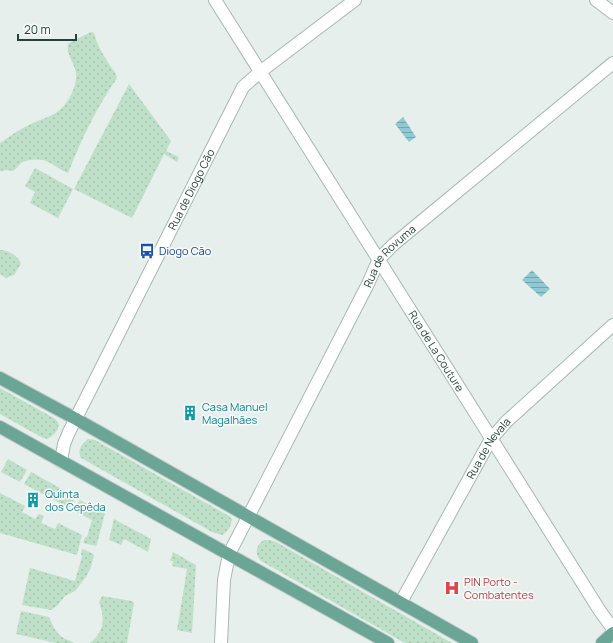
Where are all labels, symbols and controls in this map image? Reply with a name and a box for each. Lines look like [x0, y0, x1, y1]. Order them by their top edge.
scale bar [18, 16, 76, 42]
text: 20 m [24, 21, 51, 38]
street label: Rua de Diogo Cão [164, 146, 218, 232]
street label: Rua de Rovuma [359, 221, 419, 290]
bus stop icon: Diogo Cão [138, 242, 156, 260]
place label: Diogo Cão [159, 243, 212, 258]
street label: Rua de La Couture [405, 307, 468, 395]
place label: Casa Manuel Magalhães [202, 399, 268, 427]
building icon: Casa Manuel Magalhães [181, 404, 199, 422]
street label: Rua de Nevala [462, 414, 514, 481]
place label: Quinta dos Cepêda [45, 486, 106, 514]
building icon: Quinta dos Cepêda [24, 491, 42, 509]
place label: PIN Porto - Combatentes [464, 574, 534, 602]
hospital icon: PIN Porto - Combatentes [443, 579, 461, 597]

